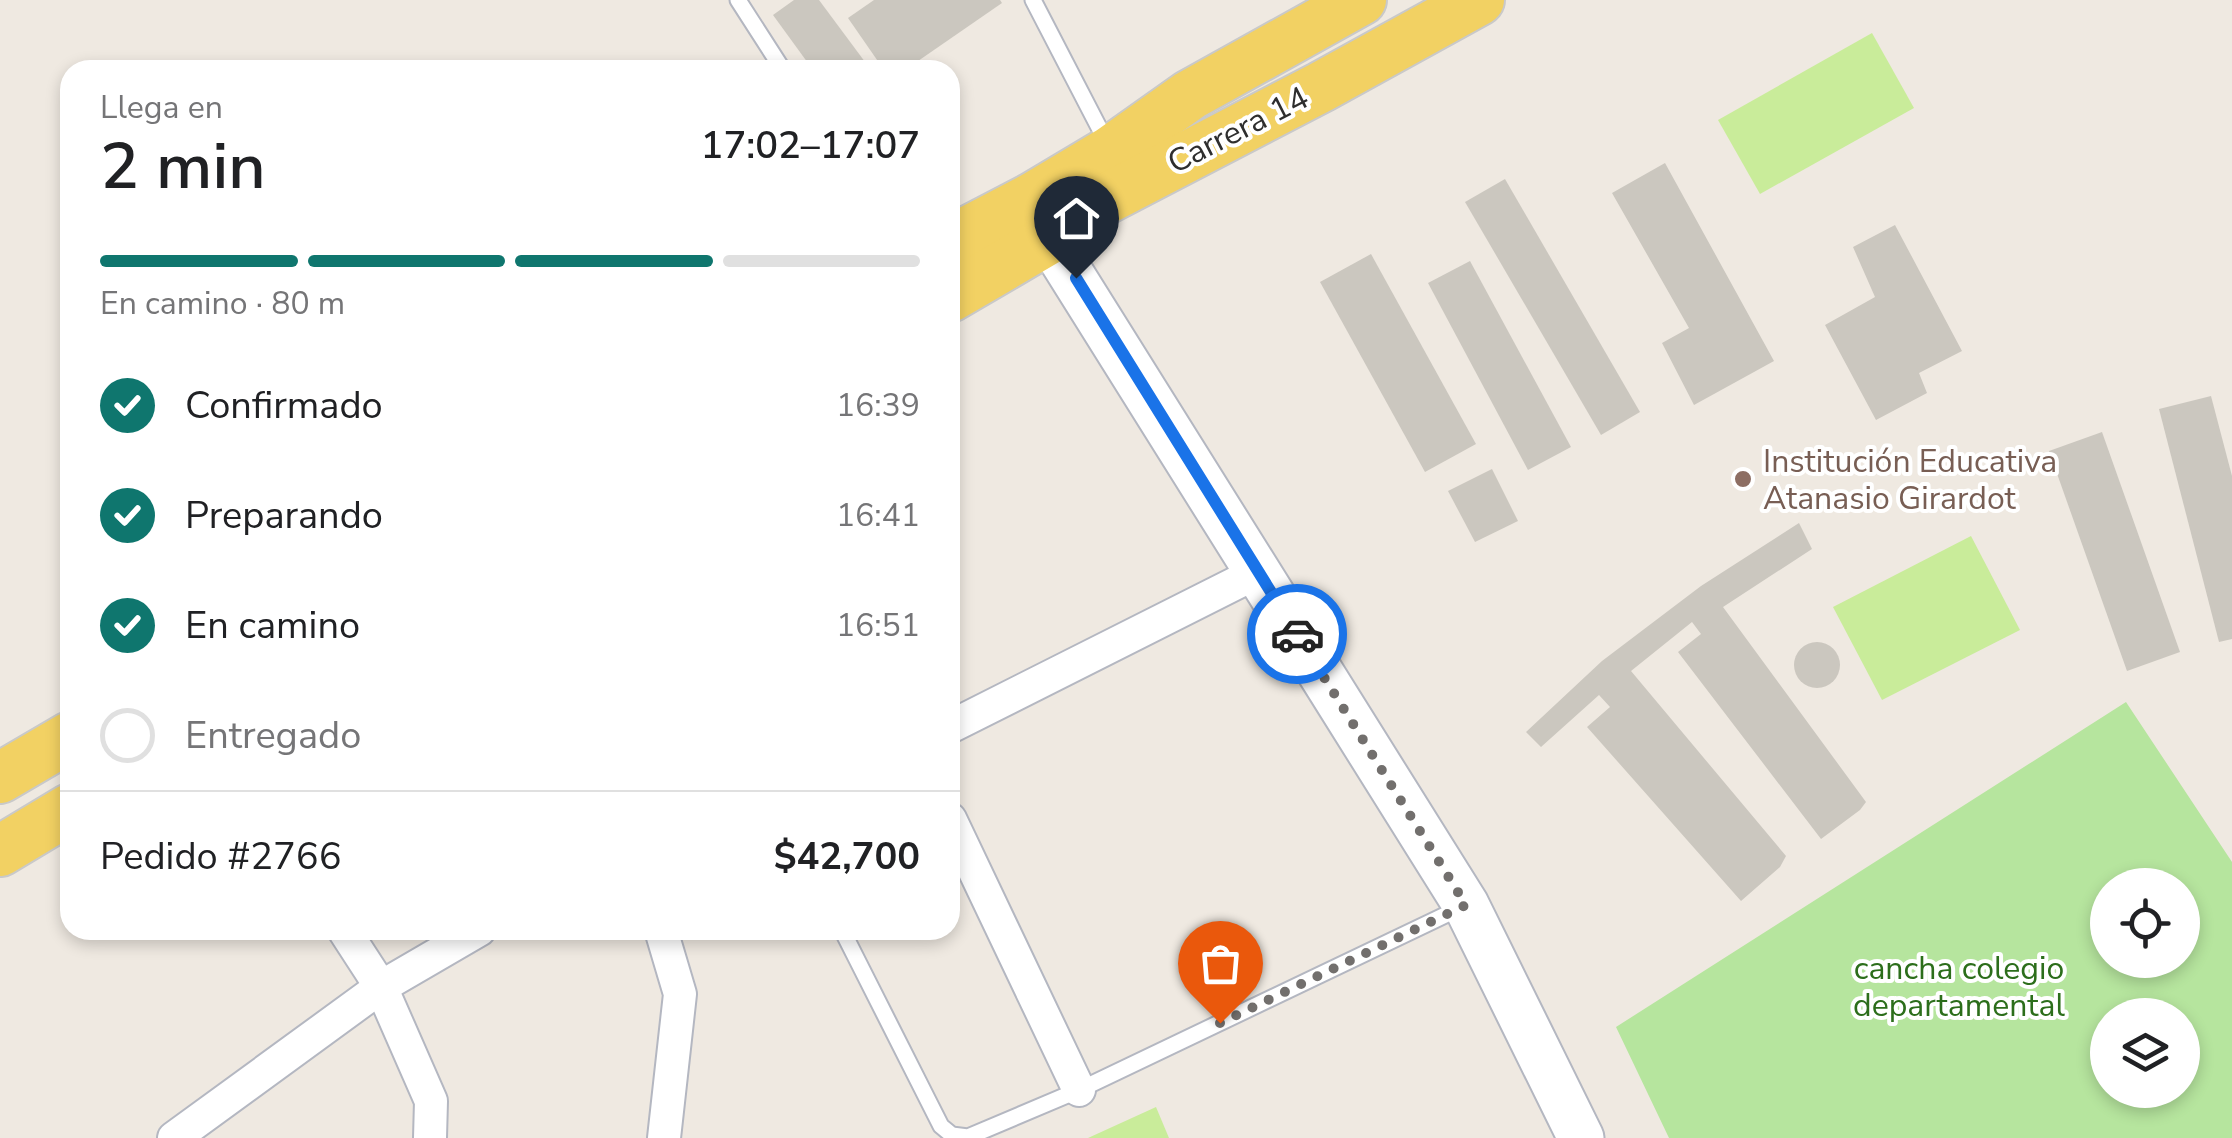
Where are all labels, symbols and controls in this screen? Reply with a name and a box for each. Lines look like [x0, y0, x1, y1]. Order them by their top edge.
street label: Carrera 14 [1160, 76, 1316, 184]
text: Llega en [100, 86, 223, 129]
text: 17:02–17:07 [701, 120, 920, 171]
text: 2 min [100, 122, 266, 211]
pin [1034, 176, 1119, 279]
icon: home [1049, 191, 1104, 246]
text: En camino · 80 m [100, 282, 345, 325]
icon: check [100, 378, 155, 433]
text: Confirmado [185, 380, 383, 431]
text: 16:39 [836, 384, 920, 427]
place label: Institución Educativa Atanasio Girardot [1763, 440, 2057, 520]
marker: Institución Educativa Atanasio Girardot [1732, 468, 1754, 490]
icon: check [100, 488, 155, 543]
text: Preparando [185, 490, 383, 541]
text: 16:41 [836, 494, 920, 537]
courier [1247, 584, 1347, 684]
icon: check [100, 598, 155, 653]
text: En camino [185, 600, 360, 651]
text: 16:51 [836, 604, 920, 647]
icon: car [1270, 607, 1325, 662]
text: Entregado [185, 710, 361, 761]
text: Pedido #2766 [100, 831, 341, 882]
text: $42,700 [774, 831, 920, 882]
map controls [2090, 868, 2200, 1108]
button: locate [2090, 868, 2200, 978]
pin [1178, 921, 1263, 1024]
icon: bag [1193, 936, 1248, 991]
park label: cancha colegio departamental [1853, 947, 2066, 1027]
button: layers [2090, 998, 2200, 1108]

